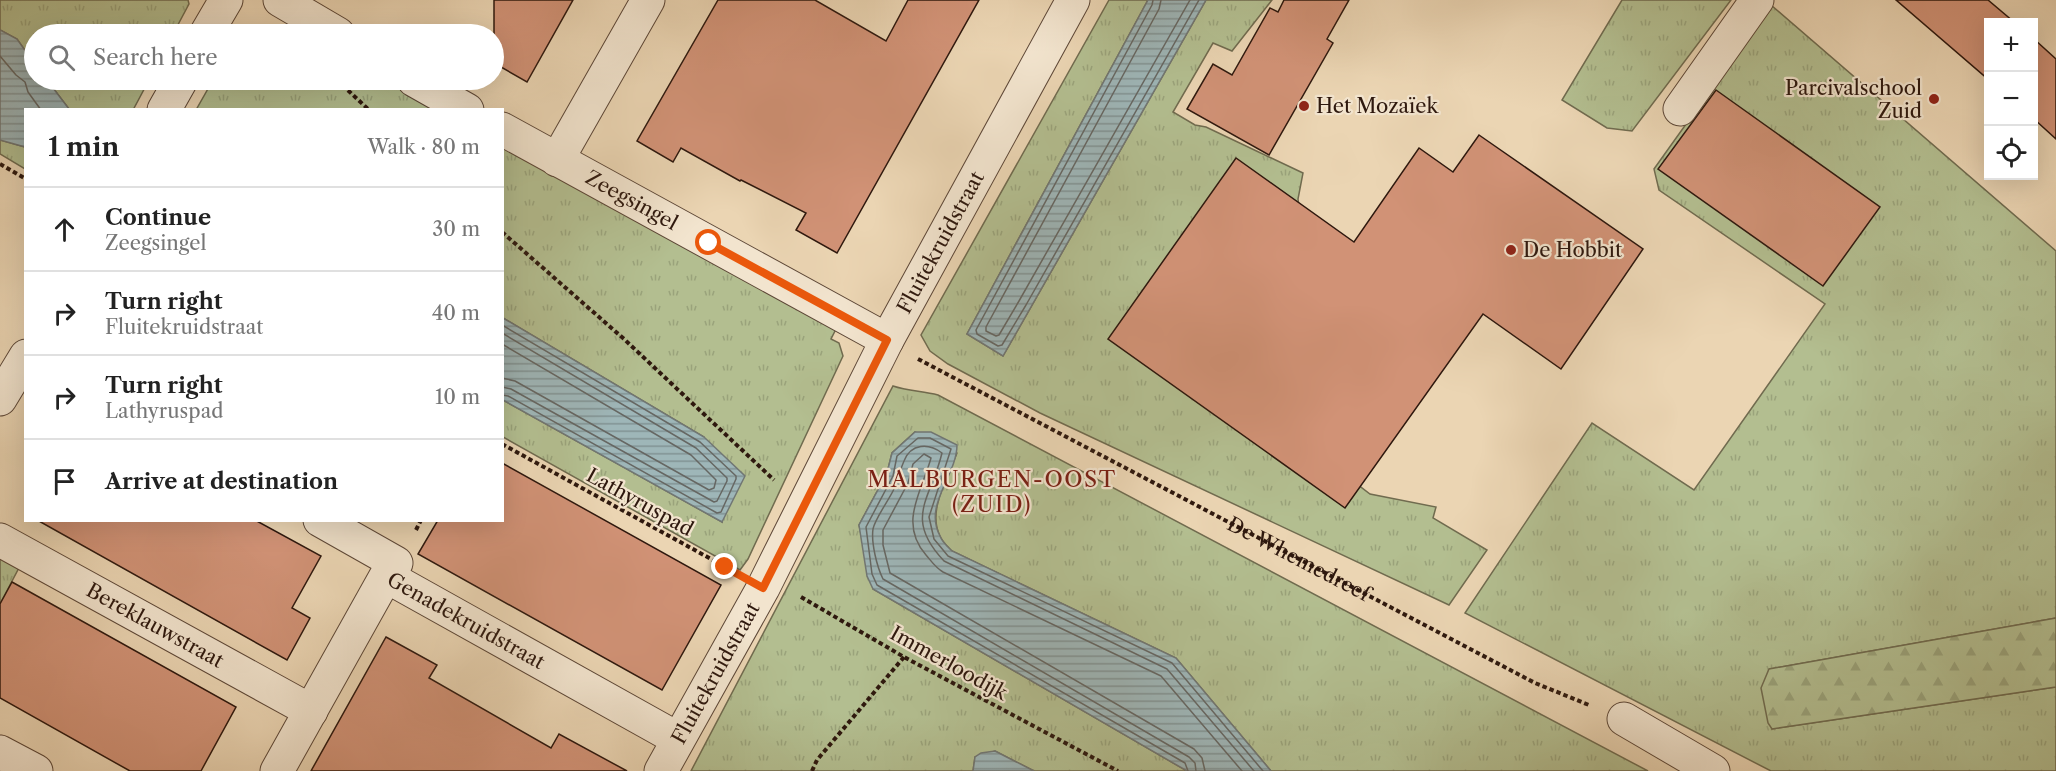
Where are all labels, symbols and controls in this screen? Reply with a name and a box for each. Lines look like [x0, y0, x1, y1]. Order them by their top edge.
map controls [1984, 18, 2038, 180]
button: + [1984, 18, 2038, 72]
search box [24, 24, 504, 90]
icon: search [45, 41, 78, 74]
text: Search here [93, 44, 218, 71]
button: − [1984, 72, 2038, 126]
place label: Parcivalschool Zuid [1785, 76, 1922, 123]
marker: Parcivalschool Zuid [1927, 92, 1941, 106]
place label: Het Mozaïek [1316, 94, 1439, 118]
marker: Het Mozaïek [1297, 99, 1311, 113]
button: locate [1984, 126, 2038, 180]
text: 1 min [48, 131, 119, 163]
text: Walk · 80 m [367, 135, 480, 159]
street label: Zeegsingel [582, 165, 682, 235]
street label: Fluitekruidstraat [892, 167, 989, 318]
text: Continue [105, 204, 211, 231]
icon: ahead [48, 213, 81, 246]
text: 30 m [432, 217, 480, 241]
route start [695, 229, 721, 255]
text: Zeegsingel [105, 231, 206, 255]
place label: De Hobbit [1523, 238, 1622, 262]
marker: De Hobbit [1504, 243, 1518, 257]
text: Turn right [105, 288, 223, 315]
icon: right [48, 297, 81, 330]
text: 40 m [432, 301, 480, 325]
text: Fluitekruidstraat [105, 315, 263, 339]
text: Turn right [105, 372, 223, 399]
icon: right [48, 381, 81, 414]
text: 10 m [435, 385, 480, 409]
text: Lathyruspad [105, 399, 223, 423]
street label: Lathyruspad [582, 463, 698, 541]
icon: arrive [48, 465, 81, 498]
district label: MALBURGEN-OOST (ZUID) [867, 466, 1117, 518]
text: Arrive at destination [105, 468, 338, 495]
street label: De Whemedreef [1223, 512, 1377, 608]
route end [711, 553, 737, 579]
street label: Genadekruidstraat [383, 567, 549, 674]
street label: Bereklauwstraat [82, 578, 228, 673]
street label: Fluitekruidstraat [666, 598, 765, 748]
street label: Immerloodijk [886, 621, 1013, 706]

